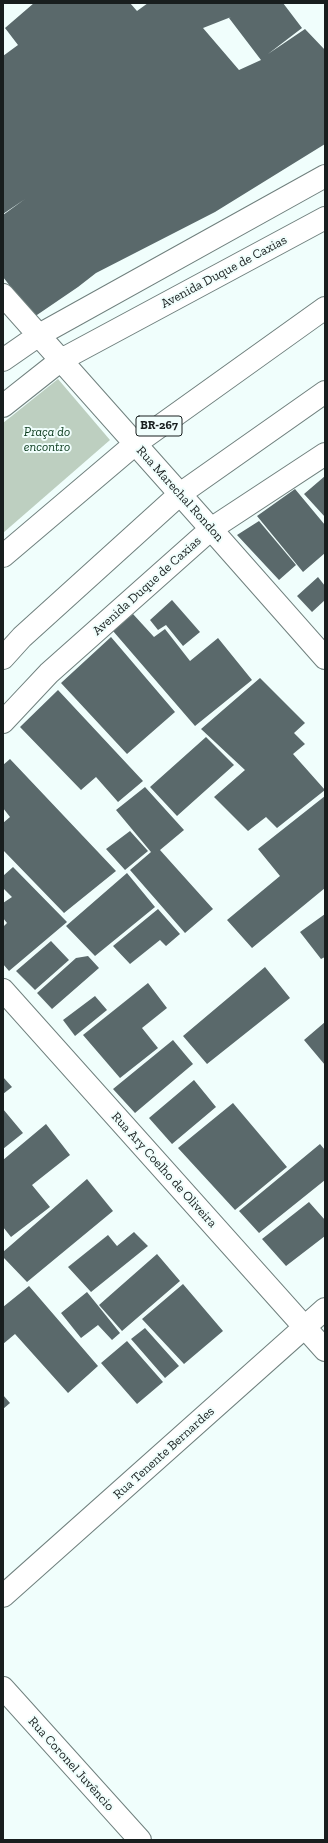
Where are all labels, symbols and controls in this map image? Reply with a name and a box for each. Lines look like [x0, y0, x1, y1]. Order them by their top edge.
street label: Avenida Duque de Caxias [158, 232, 290, 312]
road number: BR-267 [136, 416, 182, 436]
park label: Praça do encontro [24, 424, 70, 455]
street label: Rua Marechal Rondon [133, 443, 227, 545]
street label: Avenida Duque de Caxias [89, 533, 205, 639]
street label: Rua Ary Coelho de Oliveira [108, 1109, 220, 1231]
street label: Rua Tenente Bernardes [110, 1404, 218, 1502]
street label: Rua Coronel Juvêncio [25, 1714, 117, 1814]

